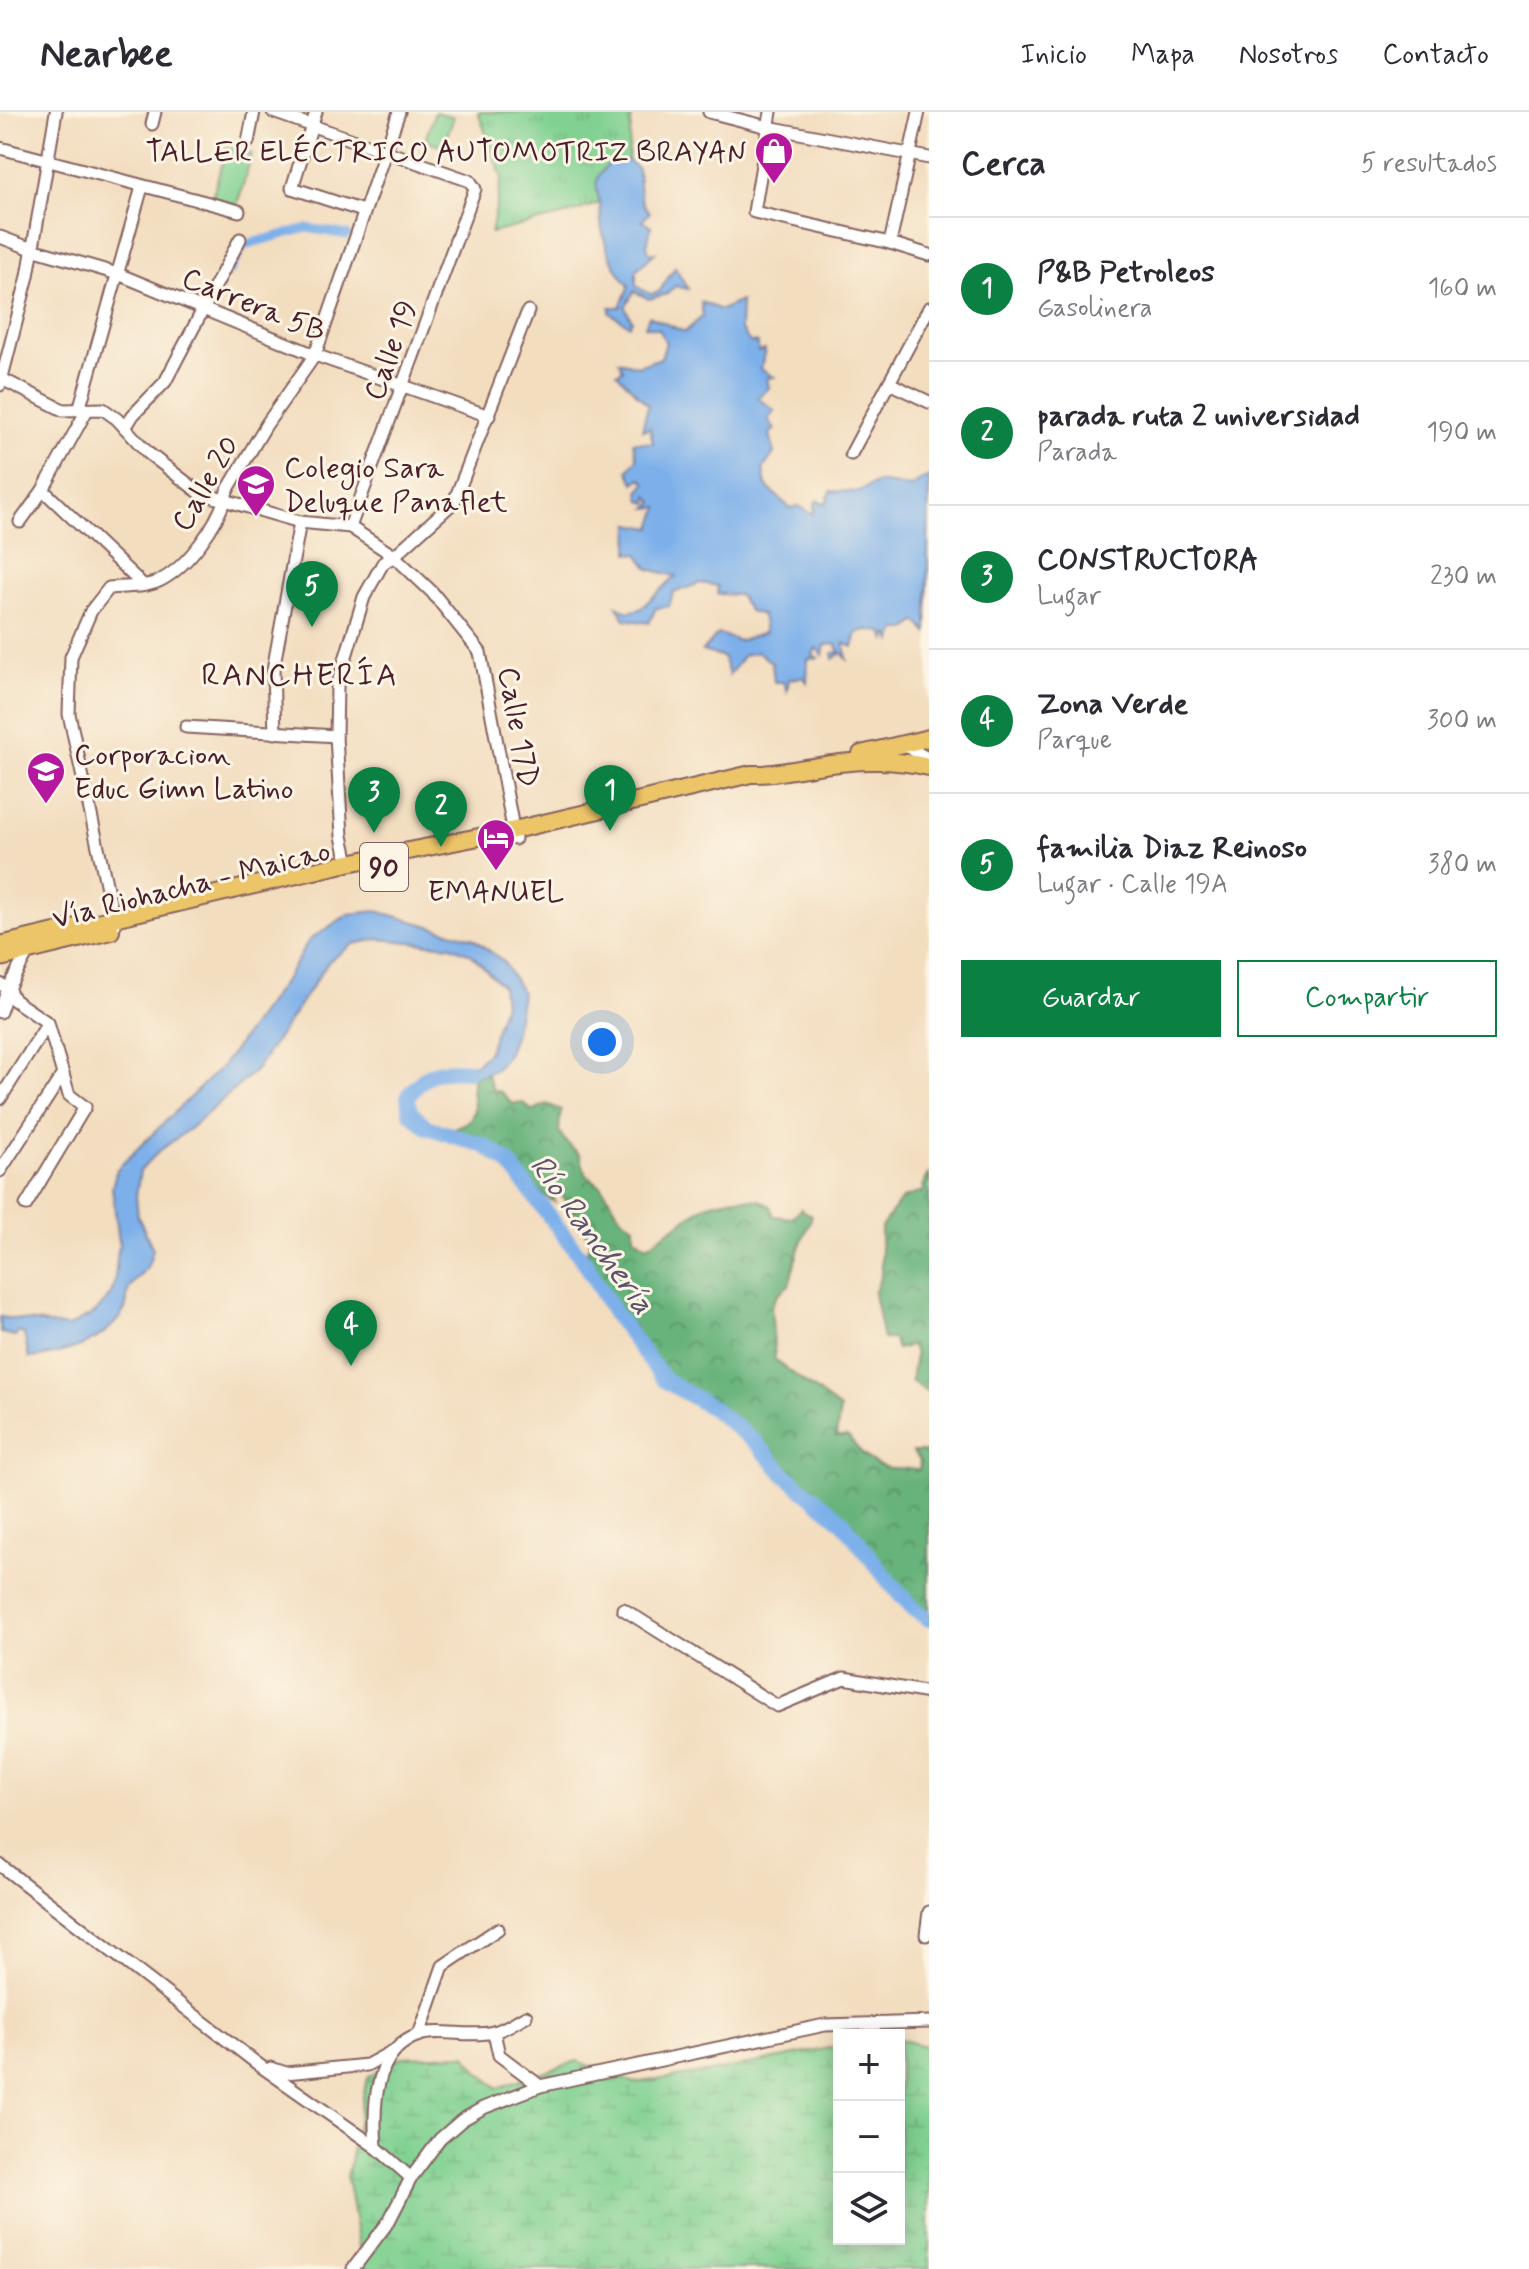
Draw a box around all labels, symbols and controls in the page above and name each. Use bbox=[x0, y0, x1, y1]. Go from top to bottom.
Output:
text: Nearbee bbox=[40, 31, 173, 80]
text: Inicio bbox=[1020, 37, 1087, 74]
text: Mapa bbox=[1131, 37, 1195, 74]
text: Nosotros bbox=[1239, 37, 1338, 74]
text: Contacto bbox=[1382, 37, 1489, 74]
shop icon: TALLER ELÉCTRICO AUTOMOTRIZ BRAYAN bbox=[753, 130, 795, 185]
place label: TALLER ELÉCTRICO AUTOMOTRIZ BRAYAN bbox=[145, 133, 746, 172]
text: Cerca bbox=[961, 142, 1046, 187]
text: 5 resultados bbox=[1361, 147, 1497, 181]
text: P&B Petroleos bbox=[1037, 253, 1215, 292]
street label: Carrera 5B bbox=[176, 259, 331, 352]
text: 1 bbox=[981, 272, 993, 306]
text: 160 m bbox=[1428, 272, 1497, 306]
text: Gasolinera bbox=[1037, 292, 1152, 326]
street label: Calle 19 bbox=[355, 295, 427, 406]
text: parada ruta 2 universidad bbox=[1037, 397, 1360, 436]
text: 2 bbox=[981, 416, 993, 450]
text: 190 m bbox=[1427, 416, 1497, 450]
street label: Calle 20 bbox=[163, 429, 249, 539]
text: Parada bbox=[1037, 436, 1117, 470]
place label: Colegio Sara Deluque Panaflet bbox=[284, 449, 508, 522]
school or university icon: Colegio Sara Deluque Panaflet bbox=[235, 463, 277, 518]
text: CONSTRUCTORA bbox=[1037, 541, 1258, 580]
text: 3 bbox=[981, 560, 993, 594]
text: 230 m bbox=[1430, 560, 1497, 594]
pin: 5 bbox=[286, 561, 338, 627]
text: Lugar bbox=[1037, 580, 1101, 614]
district label: RANCHERÍA bbox=[201, 655, 399, 697]
street label: Calle 17D bbox=[488, 664, 547, 791]
text: Zona Verde bbox=[1037, 685, 1188, 724]
text: 4 bbox=[979, 704, 995, 738]
text: 300 m bbox=[1427, 704, 1497, 738]
text: Parque bbox=[1037, 724, 1112, 758]
place label: Corporacion Educ Gimn Latino bbox=[74, 736, 293, 809]
school or university icon: Corporacion Educ Gimn Latino bbox=[25, 750, 67, 805]
pin: 1 bbox=[584, 765, 636, 831]
pin: 3 bbox=[348, 767, 400, 833]
pin: 2 bbox=[415, 781, 467, 847]
hotel icon: EMANUEL bbox=[475, 817, 517, 872]
text: familia Diaz Reinoso bbox=[1037, 829, 1307, 868]
street label: Vía Riohacha - Maicao bbox=[48, 832, 335, 939]
road number: 90 bbox=[360, 843, 408, 891]
text: 5 bbox=[979, 848, 995, 882]
text: 380 m bbox=[1428, 848, 1497, 882]
text: Lugar · Calle 19A bbox=[1037, 868, 1228, 902]
place label: EMANUEL bbox=[427, 873, 565, 912]
button: Guardar bbox=[961, 960, 1221, 1037]
button: Compartir bbox=[1237, 960, 1497, 1037]
your location bbox=[582, 1022, 622, 1062]
water label: Río Ranchería bbox=[519, 1147, 664, 1323]
pin: 4 bbox=[325, 1300, 377, 1366]
map controls bbox=[833, 2029, 905, 2245]
button: + bbox=[833, 2029, 905, 2101]
button: − bbox=[833, 2101, 905, 2173]
button: layers bbox=[833, 2173, 905, 2245]

